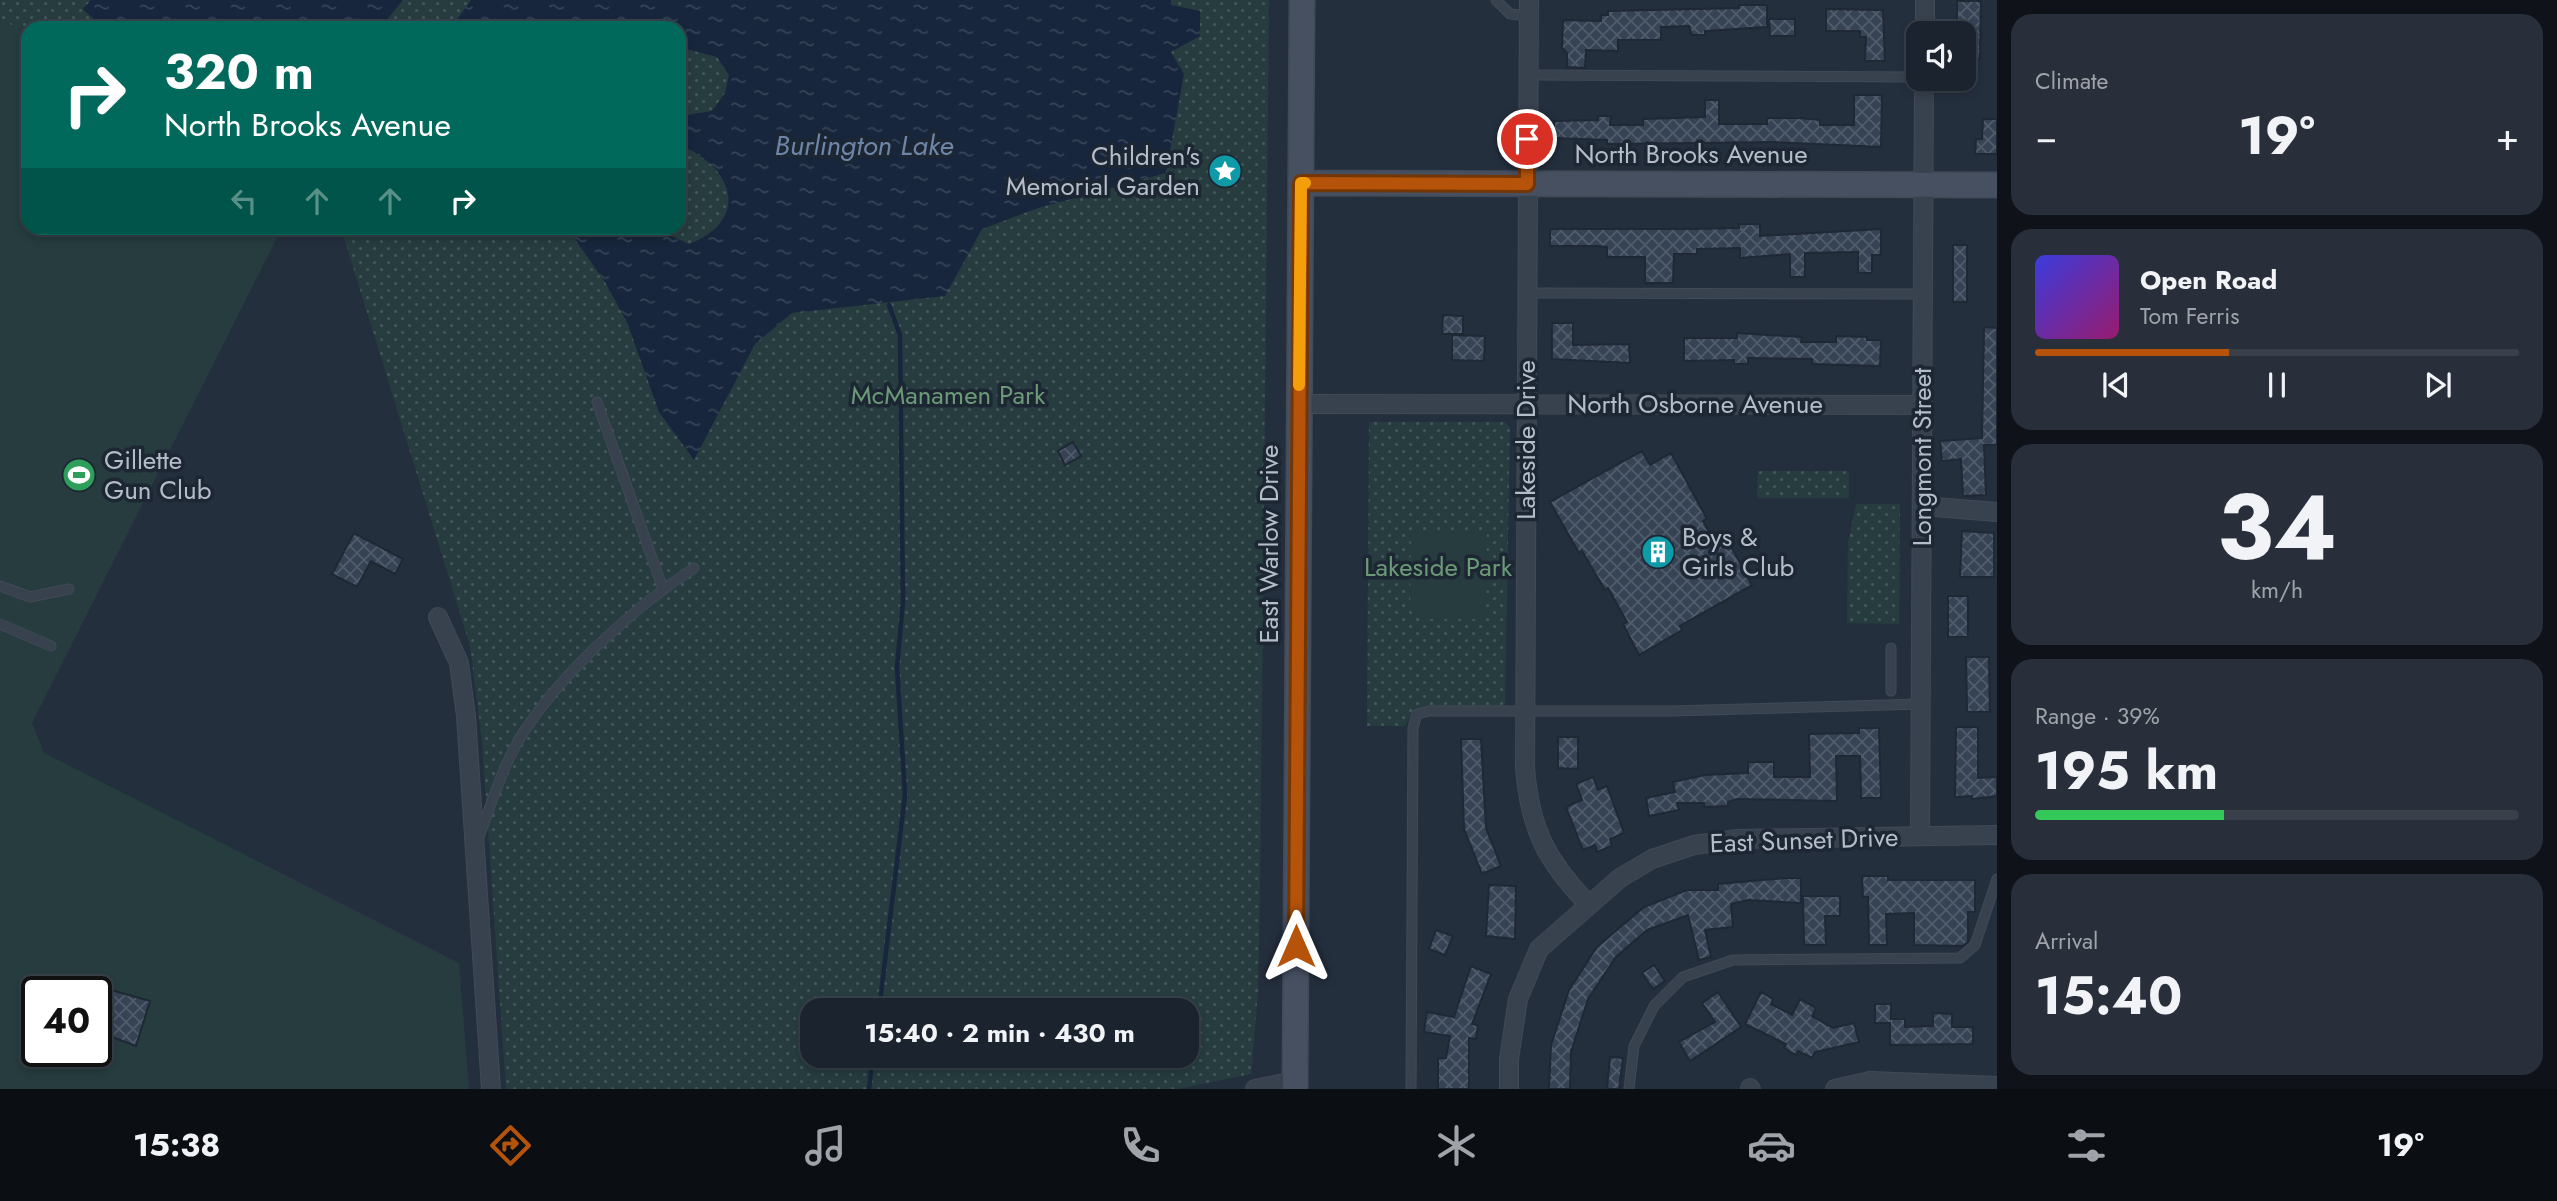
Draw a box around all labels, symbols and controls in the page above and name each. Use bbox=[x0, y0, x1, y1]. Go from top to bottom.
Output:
map controls bbox=[1906, 21, 1976, 91]
button: sound bbox=[1906, 21, 1976, 91]
text: 320 m bbox=[164, 37, 314, 107]
icon: right bbox=[49, 49, 140, 140]
text: Climate bbox=[2035, 64, 2108, 98]
text: 19° bbox=[2238, 98, 2315, 174]
text: North Brooks Avenue bbox=[164, 102, 451, 148]
pin bbox=[1497, 109, 1557, 169]
text: − bbox=[2035, 109, 2057, 164]
text: + bbox=[2496, 109, 2519, 164]
icon: arrive bbox=[1508, 120, 1546, 158]
water label: Burlington Lake bbox=[774, 125, 954, 166]
street label: North Brooks Avenue bbox=[1574, 135, 1808, 173]
place label: Children's Memorial Garden bbox=[1006, 137, 1200, 205]
place icon: Children's Memorial Garden bbox=[1206, 152, 1244, 190]
icon: left bbox=[225, 182, 263, 220]
icon: ahead bbox=[298, 182, 336, 220]
icon: ahead bbox=[371, 182, 409, 220]
icon: right bbox=[444, 182, 482, 220]
text: Open Road bbox=[2140, 261, 2277, 299]
text: Tom Ferris bbox=[2140, 299, 2239, 333]
street label: Lakeside Drive bbox=[1507, 360, 1545, 520]
icon: previous bbox=[2097, 366, 2135, 404]
icon: pause bbox=[2258, 366, 2296, 404]
icon: next bbox=[2419, 366, 2457, 404]
street label: Longmont Street bbox=[1903, 367, 1941, 546]
park label: McManamen Park bbox=[851, 376, 1046, 414]
street label: North Osborne Avenue bbox=[1567, 385, 1823, 423]
place label: Gillette Gun Club bbox=[104, 441, 212, 509]
street label: East Warlow Drive bbox=[1250, 445, 1288, 643]
sports icon: Gillette Gun Club bbox=[60, 456, 98, 494]
text: 34 bbox=[2217, 462, 2337, 593]
place label: Boys & Girls Club bbox=[1682, 518, 1794, 586]
building icon: Boys & Girls Club bbox=[1639, 533, 1677, 571]
park label: Lakeside Park bbox=[1364, 548, 1513, 586]
text: km/h bbox=[2251, 573, 2303, 607]
text: Range · 39% bbox=[2035, 699, 2160, 733]
text: 195 km bbox=[2035, 733, 2218, 809]
street label: East Sunset Drive bbox=[1709, 818, 1899, 862]
position arrow bbox=[1259, 909, 1333, 983]
text: Arrival bbox=[2035, 924, 2098, 958]
text: 15:40 bbox=[2035, 958, 2182, 1034]
speed limit sign: 40 bbox=[21, 976, 112, 1067]
text: 15:40 · 2 min · 430 m bbox=[864, 1014, 1135, 1052]
icon: directions bbox=[486, 1121, 535, 1170]
icon: music bbox=[801, 1121, 850, 1170]
icon: phone bbox=[1116, 1121, 1165, 1170]
icon: climate bbox=[1432, 1121, 1481, 1170]
icon: car bbox=[1747, 1121, 1796, 1170]
icon: filters bbox=[2062, 1121, 2111, 1170]
text: 15:38 bbox=[133, 1122, 220, 1168]
text: 19° bbox=[2377, 1122, 2424, 1168]

